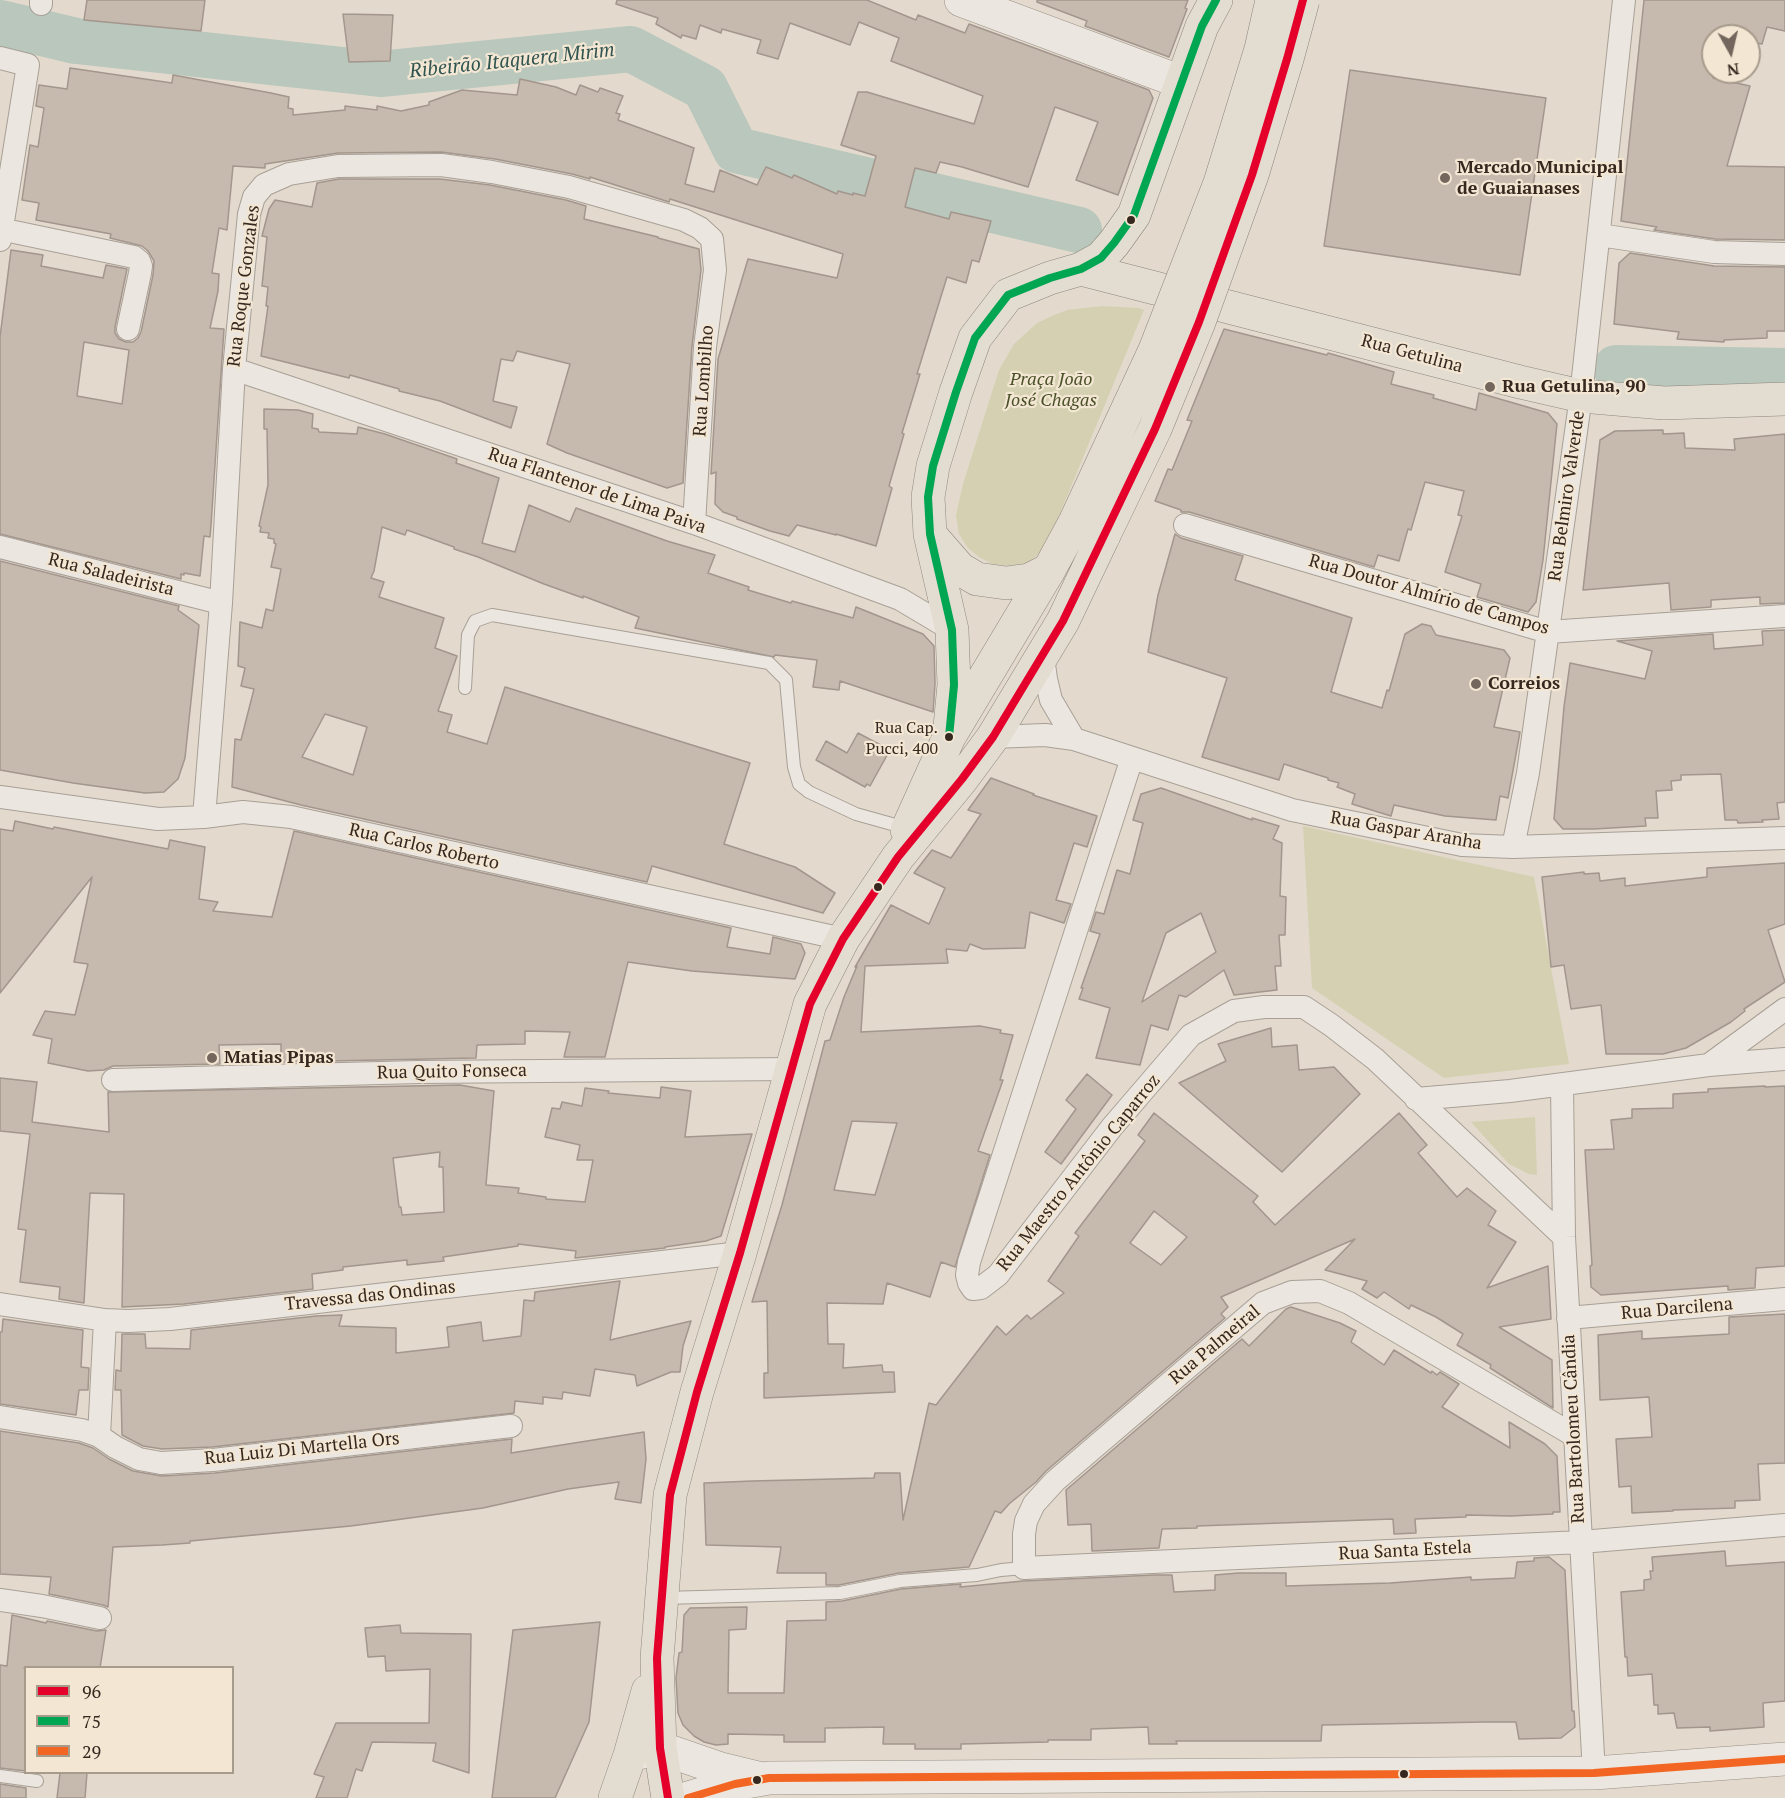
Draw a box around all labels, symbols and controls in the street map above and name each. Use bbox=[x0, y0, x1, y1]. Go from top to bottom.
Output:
north arrow bbox=[1701, 24, 1761, 84]
water label: Ribeirão Itaquera Mirim bbox=[408, 38, 616, 84]
text: N bbox=[1726, 58, 1741, 82]
place label: Mercado Municipal de Guaianases bbox=[1457, 157, 1623, 200]
marker: Mercado Municipal de Guaianases bbox=[1438, 171, 1452, 185]
street label: Rua Roque Gonzales bbox=[223, 204, 265, 368]
unlabelled marker bbox=[1125, 214, 1137, 226]
street label: Rua Lombilho bbox=[689, 324, 719, 438]
street label: Rua Getulina bbox=[1359, 330, 1465, 378]
park label: Praça João José Chagas bbox=[1005, 369, 1097, 412]
place label: Rua Getulina, 90 bbox=[1502, 376, 1646, 398]
marker: Rua Getulina, 90 bbox=[1483, 380, 1497, 394]
street label: Rua Belmiro Valverde bbox=[1544, 409, 1590, 583]
street label: Rua Flantenor de Lima Paiva bbox=[485, 443, 709, 539]
street label: Rua Saladeirista bbox=[46, 549, 176, 601]
street label: Rua Doutor Almírio de Campos bbox=[1306, 550, 1552, 640]
place label: Correios bbox=[1488, 673, 1560, 695]
marker: Correios bbox=[1469, 677, 1483, 691]
place label: Rua Cap. Pucci, 400 bbox=[866, 718, 938, 756]
marker: Rua Cap. Pucci, 400 bbox=[943, 731, 955, 743]
street label: Rua Gaspar Aranha bbox=[1328, 807, 1484, 855]
street label: Rua Carlos Roberto bbox=[347, 819, 501, 875]
unlabelled marker bbox=[872, 881, 884, 893]
place label: Matias Pipas bbox=[224, 1047, 334, 1069]
marker: Matias Pipas bbox=[205, 1051, 219, 1065]
street label: Rua Quito Fonseca bbox=[377, 1060, 527, 1084]
street label: Rua Maestro Antônio Caparroz bbox=[993, 1070, 1165, 1276]
street label: Travessa das Ondinas bbox=[283, 1276, 457, 1316]
street label: Rua Darcilena bbox=[1620, 1293, 1734, 1325]
street label: Rua Palmeiral bbox=[1165, 1301, 1265, 1389]
street label: Rua Bartolomeu Cândia bbox=[1558, 1334, 1590, 1524]
street label: Rua Luiz Di Martella Ors bbox=[203, 1428, 401, 1470]
street label: Rua Santa Estela bbox=[1338, 1537, 1472, 1565]
legend bbox=[24, 1666, 234, 1774]
text: 96 bbox=[82, 1679, 101, 1703]
text: 75 bbox=[82, 1709, 101, 1733]
text: 29 bbox=[82, 1739, 101, 1763]
unlabelled marker bbox=[1398, 1768, 1410, 1780]
unlabelled marker bbox=[751, 1774, 763, 1786]

